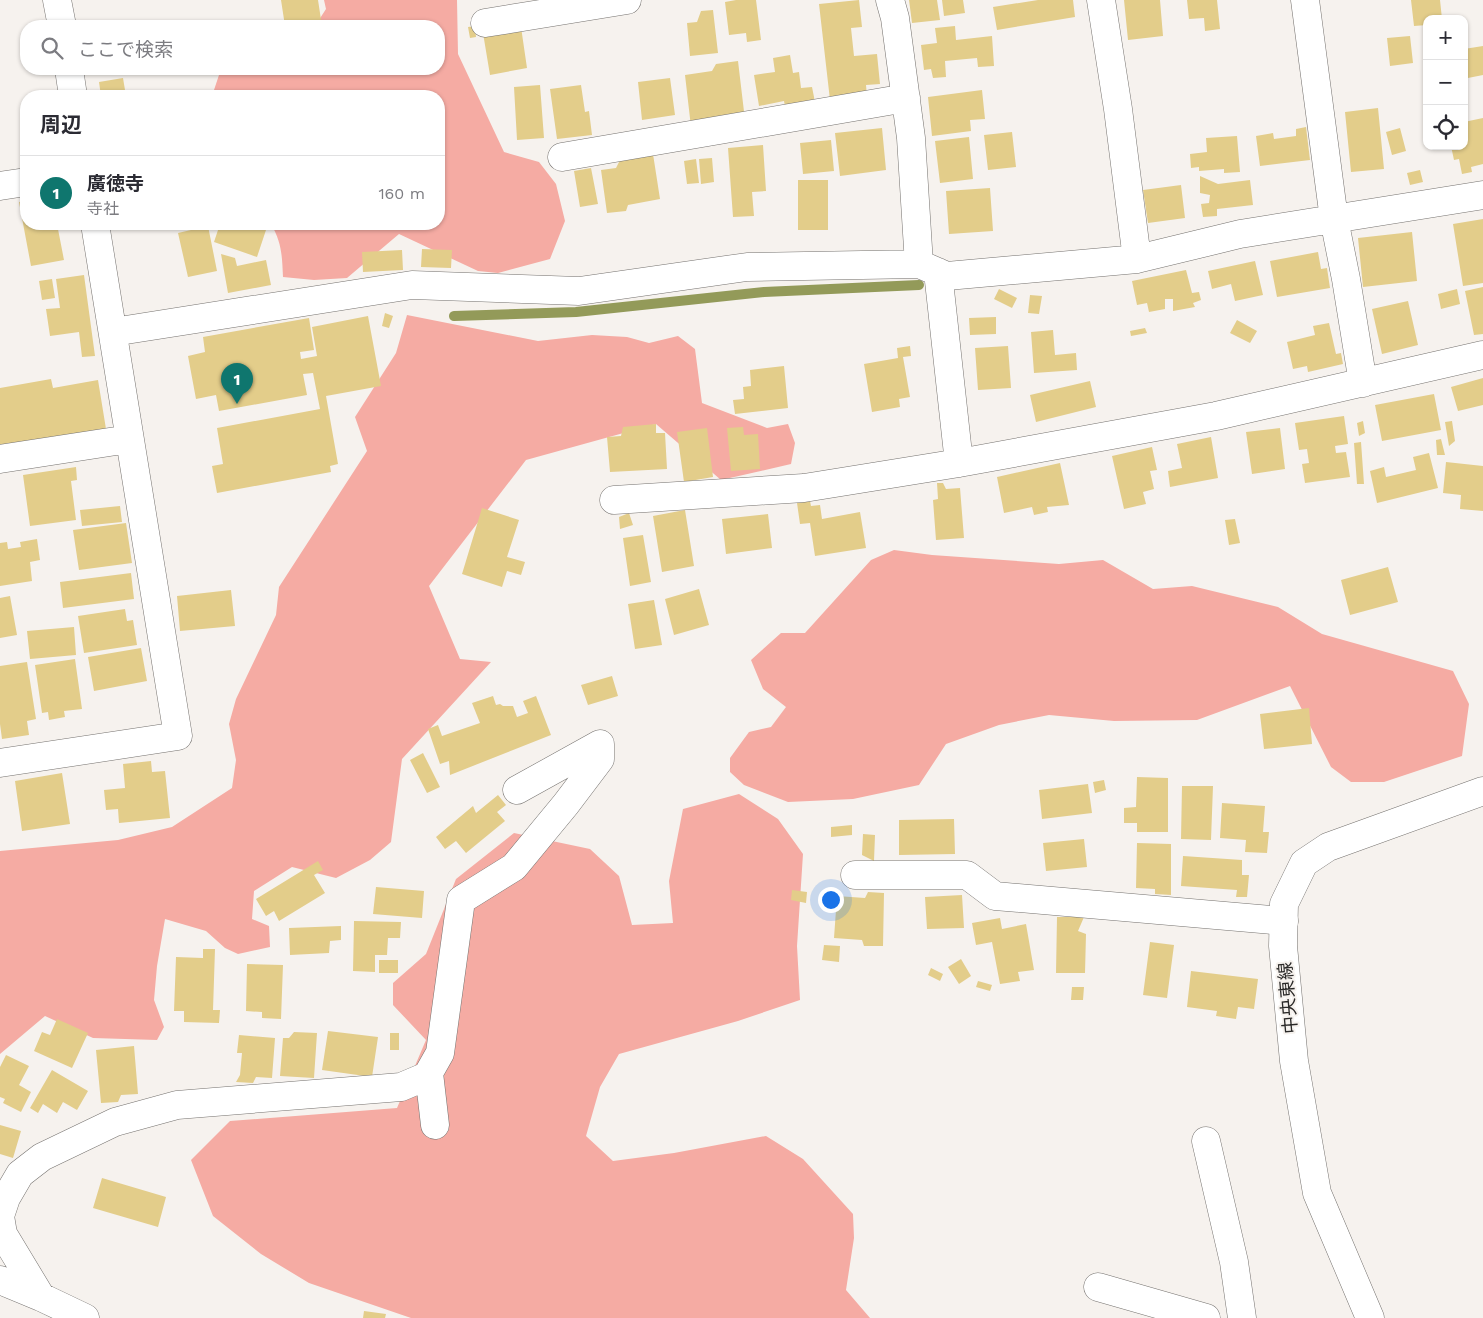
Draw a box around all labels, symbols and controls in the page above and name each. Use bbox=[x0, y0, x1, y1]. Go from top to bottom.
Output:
map controls bbox=[1423, 15, 1468, 150]
button: + bbox=[1423, 15, 1468, 60]
search box bbox=[20, 20, 445, 75]
icon: search bbox=[38, 34, 66, 62]
text: ここで検索 bbox=[78, 38, 173, 61]
button: − bbox=[1423, 60, 1468, 105]
button: locate bbox=[1423, 105, 1468, 150]
text: 周辺 bbox=[40, 112, 82, 137]
text: 廣徳寺 bbox=[87, 172, 144, 195]
text: 1 bbox=[53, 184, 59, 203]
text: 160 m bbox=[378, 184, 425, 203]
text: 寺社 bbox=[87, 199, 119, 218]
pin: 1 bbox=[221, 363, 253, 404]
your location bbox=[818, 887, 844, 913]
street label: 中央東線 bbox=[1274, 961, 1301, 1035]

